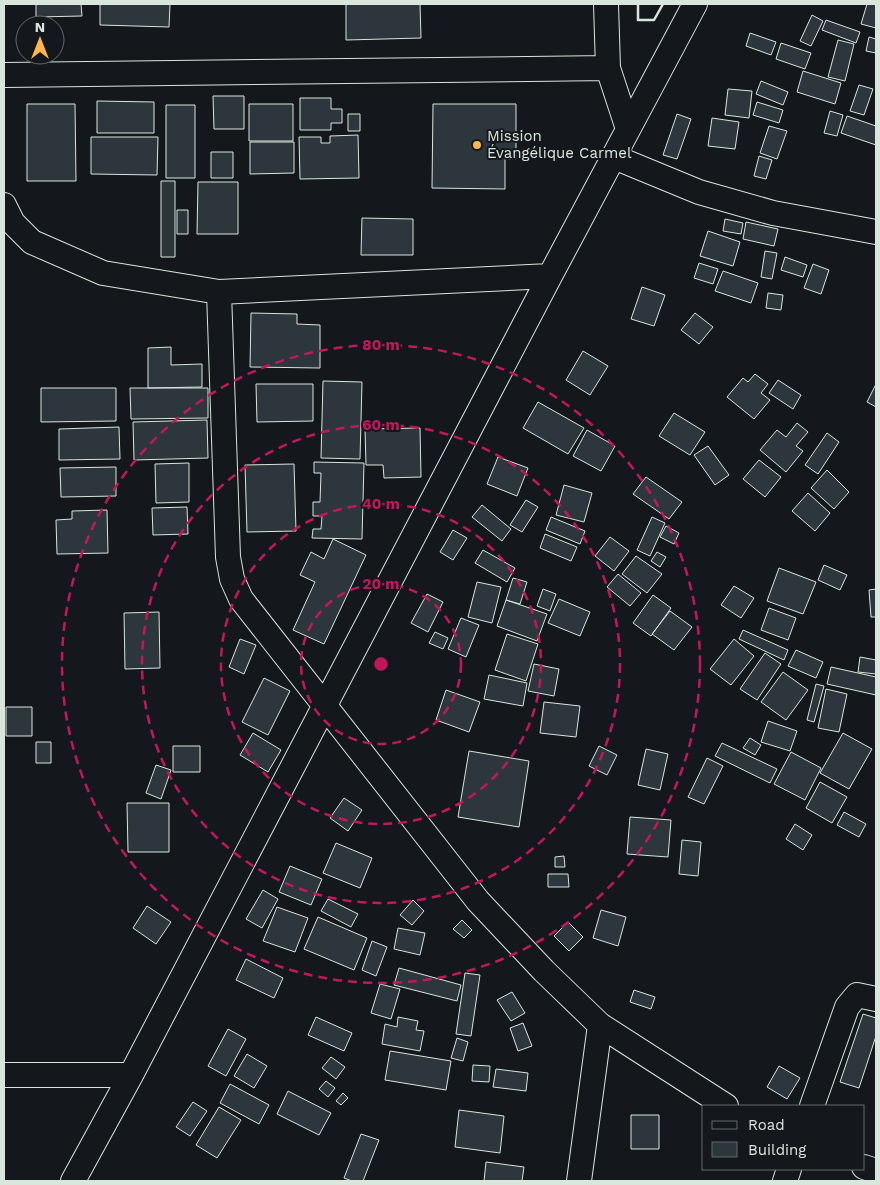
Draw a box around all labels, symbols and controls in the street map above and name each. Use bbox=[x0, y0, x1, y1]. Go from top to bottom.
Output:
north arrow bbox=[15, 15, 65, 65]
text: N bbox=[35, 19, 45, 35]
place label: Mission Évangélique Carmel bbox=[487, 127, 632, 162]
marker: Mission Évangélique Carmel bbox=[471, 139, 483, 151]
text: 80 m bbox=[362, 336, 400, 354]
text: 60 m bbox=[362, 416, 400, 434]
text: 40 m bbox=[362, 495, 400, 513]
text: 20 m bbox=[362, 575, 400, 593]
centre of rings bbox=[372, 655, 390, 673]
legend bbox=[702, 1105, 865, 1170]
text: Road bbox=[748, 1116, 785, 1134]
text: Building bbox=[748, 1141, 806, 1159]

